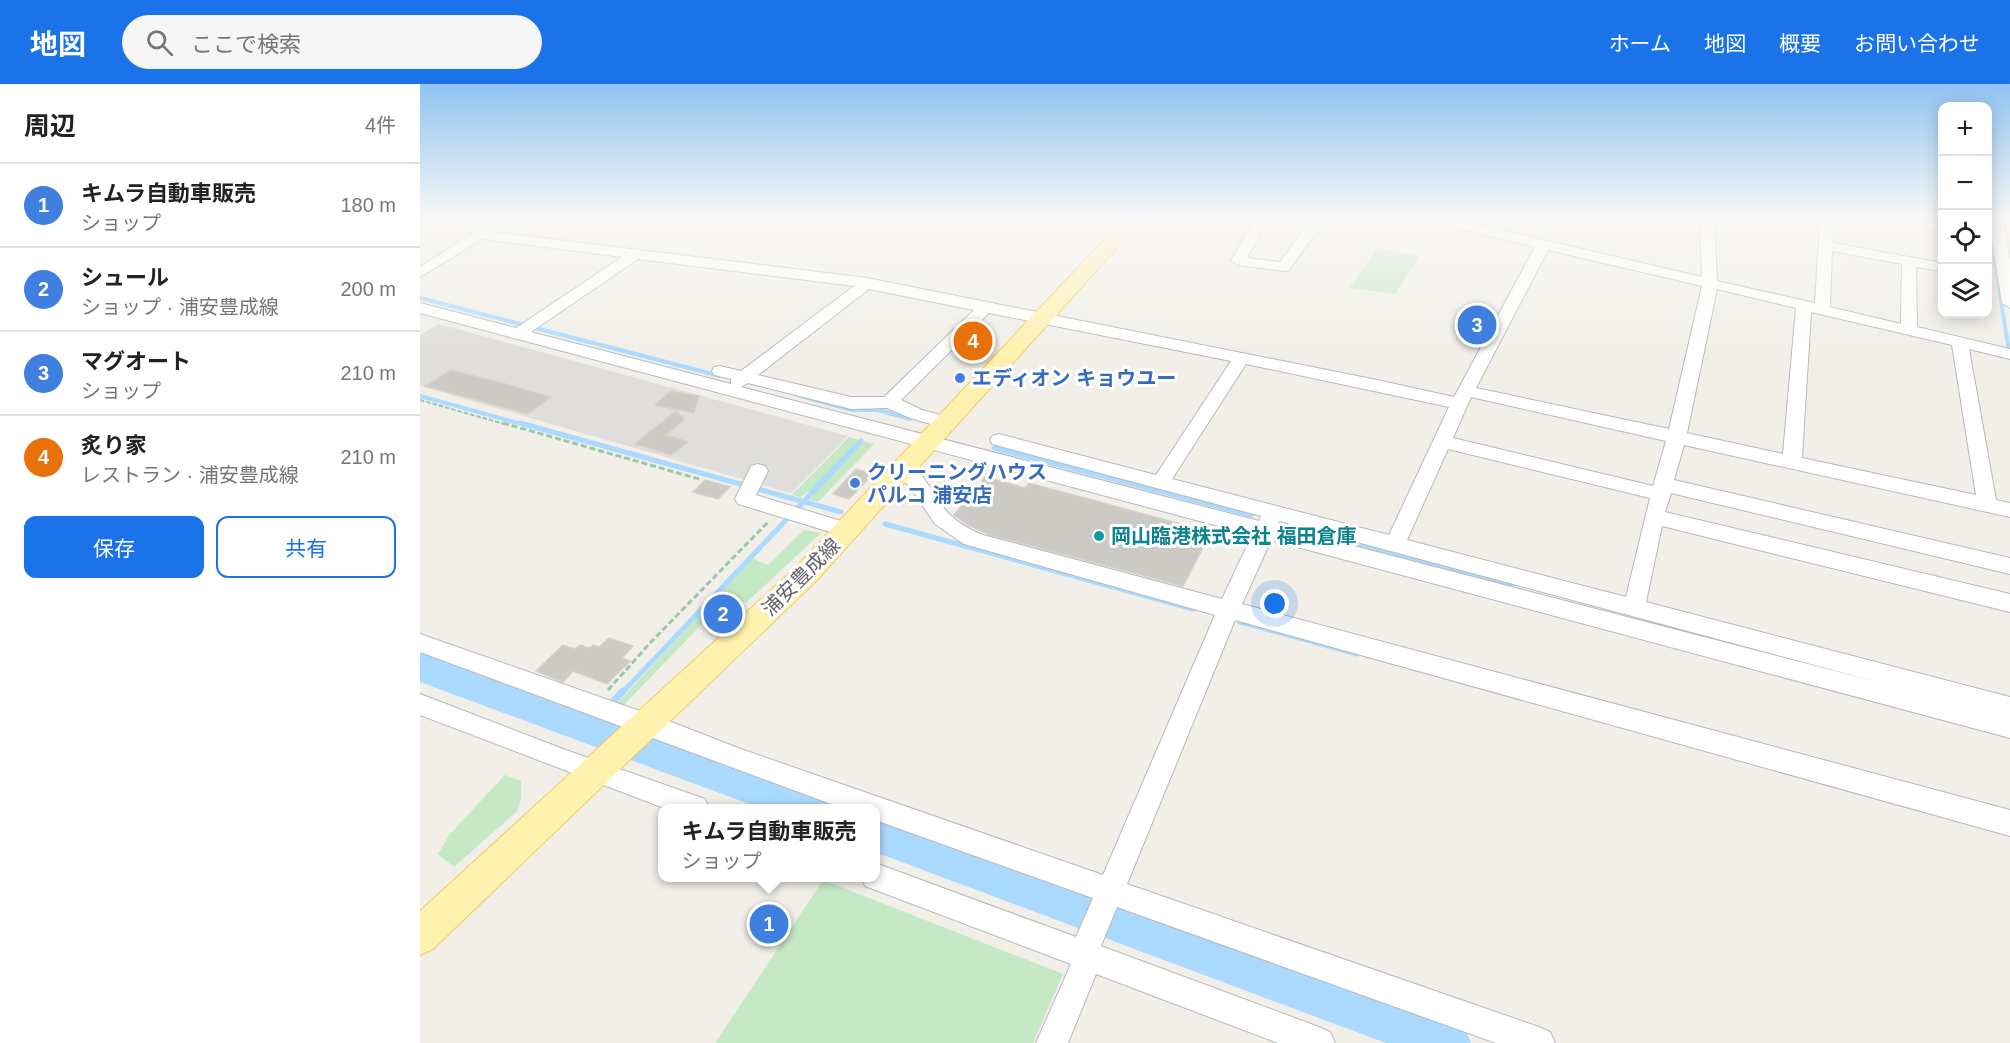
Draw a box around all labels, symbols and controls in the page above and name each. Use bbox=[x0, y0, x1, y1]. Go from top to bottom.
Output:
search box bbox=[122, 15, 542, 69]
icon: search bbox=[143, 26, 176, 59]
text: 地図 bbox=[30, 29, 86, 60]
text: ここで検索 bbox=[191, 32, 301, 57]
text: ホーム bbox=[1609, 32, 1671, 55]
text: 地図 bbox=[1704, 32, 1746, 55]
text: 概要 bbox=[1779, 32, 1821, 55]
text: お問い合わせ bbox=[1854, 32, 1980, 55]
map controls bbox=[1938, 102, 1992, 318]
button: + bbox=[1938, 102, 1992, 156]
text: 周辺 bbox=[24, 111, 76, 141]
text: 4件 bbox=[365, 114, 396, 136]
button: − bbox=[1938, 156, 1992, 210]
text: キムラ自動車販売 bbox=[81, 181, 256, 206]
text: 1 bbox=[38, 194, 49, 216]
text: 180 m bbox=[340, 194, 396, 216]
button: locate bbox=[1938, 210, 1992, 264]
text: ショップ bbox=[81, 212, 161, 234]
button: layers bbox=[1938, 264, 1992, 318]
text: シュール bbox=[81, 265, 169, 290]
text: 2 bbox=[38, 278, 49, 300]
text: 200 m bbox=[340, 278, 396, 300]
text: ショップ · 浦安豊成線 bbox=[81, 296, 279, 318]
pin: 3 bbox=[1458, 302, 1496, 348]
pin: 4 bbox=[954, 318, 992, 364]
text: マグオート bbox=[81, 349, 191, 374]
text: 3 bbox=[38, 362, 49, 384]
text: 210 m bbox=[340, 362, 396, 384]
place label: エディオン キョウユー bbox=[972, 367, 1176, 389]
marker: エディオン キョウユー bbox=[953, 371, 967, 385]
text: ショップ bbox=[81, 380, 161, 402]
text: 炙り家 bbox=[81, 433, 147, 458]
text: 4 bbox=[38, 446, 49, 468]
text: 210 m bbox=[340, 446, 396, 468]
place label: クリーニングハウス パルコ 浦安店 bbox=[867, 461, 1047, 506]
text: レストラン · 浦安豊成線 bbox=[81, 464, 299, 486]
marker: クリーニングハウス パルコ 浦安店 bbox=[848, 476, 862, 490]
button: 保存 bbox=[24, 516, 204, 578]
button: 共有 bbox=[216, 516, 396, 578]
place label: 岡山臨港株式会社 福田倉庫 bbox=[1111, 525, 1357, 547]
marker: 岡山臨港株式会社 福田倉庫 bbox=[1092, 529, 1106, 543]
street label: 浦安豊成線 bbox=[758, 534, 844, 620]
your location bbox=[1260, 589, 1289, 618]
pin: 2 bbox=[704, 592, 742, 636]
popup bbox=[658, 804, 880, 882]
text: キムラ自動車販売 bbox=[682, 819, 856, 844]
text: ショップ bbox=[682, 850, 762, 872]
pin: 1 bbox=[750, 902, 788, 946]

